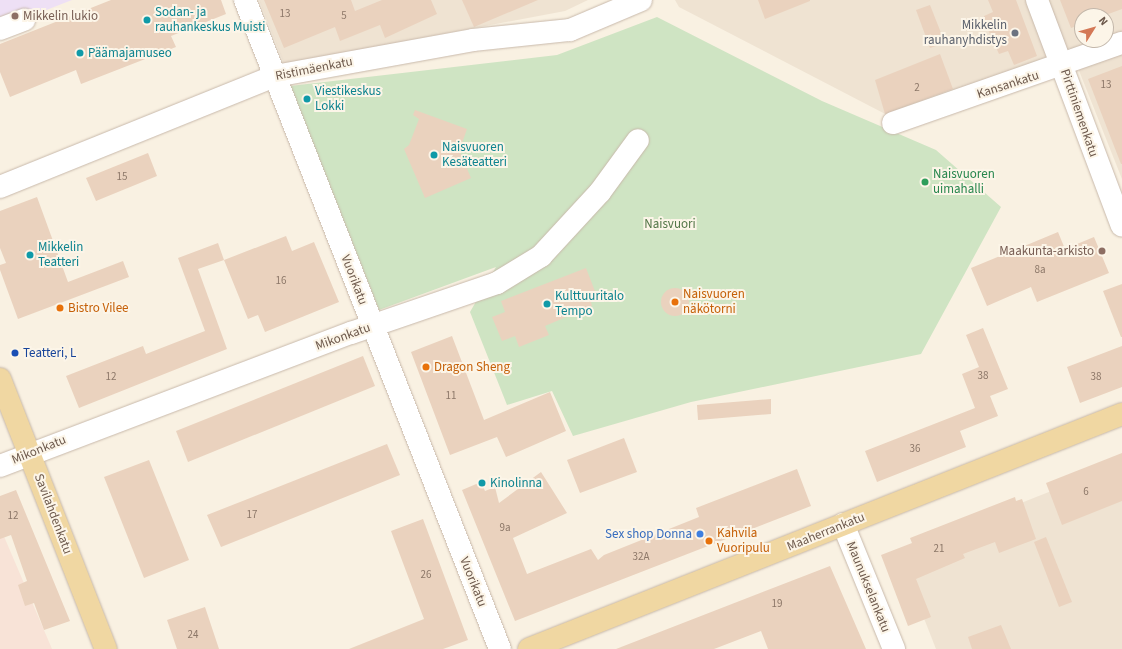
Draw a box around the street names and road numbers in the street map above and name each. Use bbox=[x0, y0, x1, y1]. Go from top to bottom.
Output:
street label: Ristimäenkatu bbox=[274, 54, 354, 84]
street label: Pirttiniemenkatu bbox=[1057, 67, 1101, 159]
street label: Kansankatu bbox=[975, 68, 1041, 102]
street label: Vuorikatu bbox=[337, 253, 371, 307]
street label: Mikonkatu bbox=[313, 320, 373, 354]
street label: Mikonkatu bbox=[10, 432, 68, 468]
street label: Savilahdenkatu bbox=[31, 472, 75, 556]
street label: Maaherrankatu bbox=[785, 509, 867, 555]
street label: Maunukselankatu bbox=[843, 539, 893, 635]
street label: Vuorikatu bbox=[456, 555, 490, 609]

